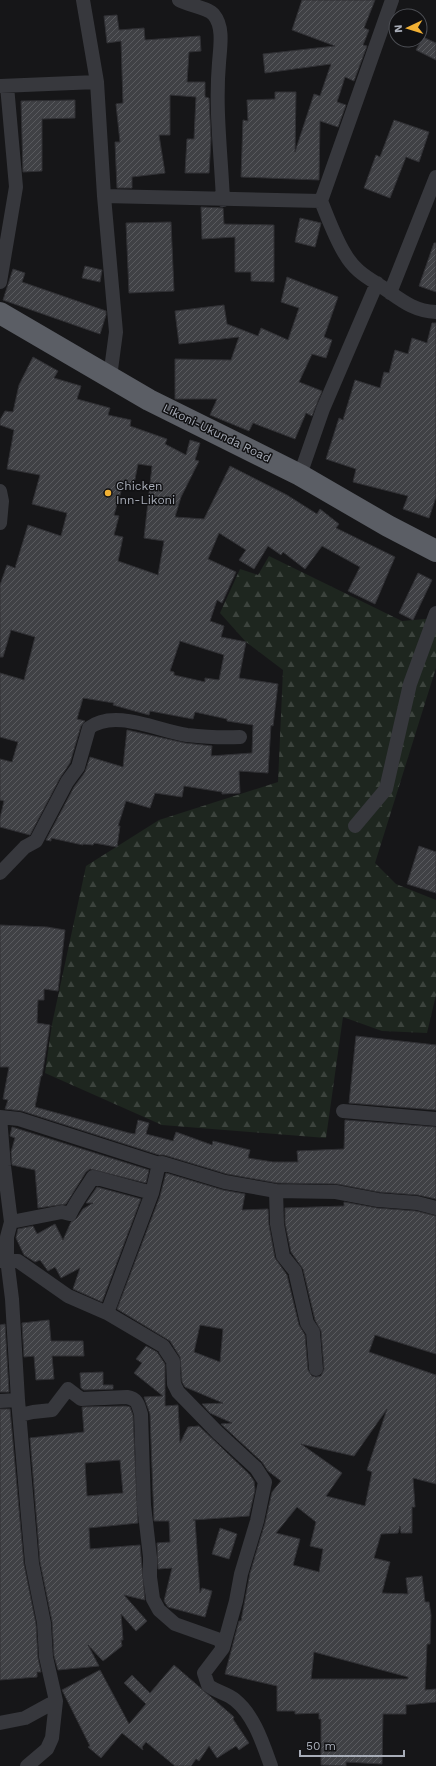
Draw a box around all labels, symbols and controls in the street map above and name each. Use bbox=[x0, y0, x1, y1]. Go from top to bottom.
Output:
north arrow bbox=[388, 8, 428, 48]
text: N bbox=[392, 24, 405, 33]
street label: Likoni-Ukunda Road bbox=[161, 401, 273, 465]
place label: Chicken Inn-Likoni bbox=[116, 479, 175, 507]
marker: Chicken Inn-Likoni bbox=[103, 488, 113, 498]
scale bar bbox=[300, 1732, 404, 1758]
text: 50 m bbox=[306, 1739, 336, 1753]

